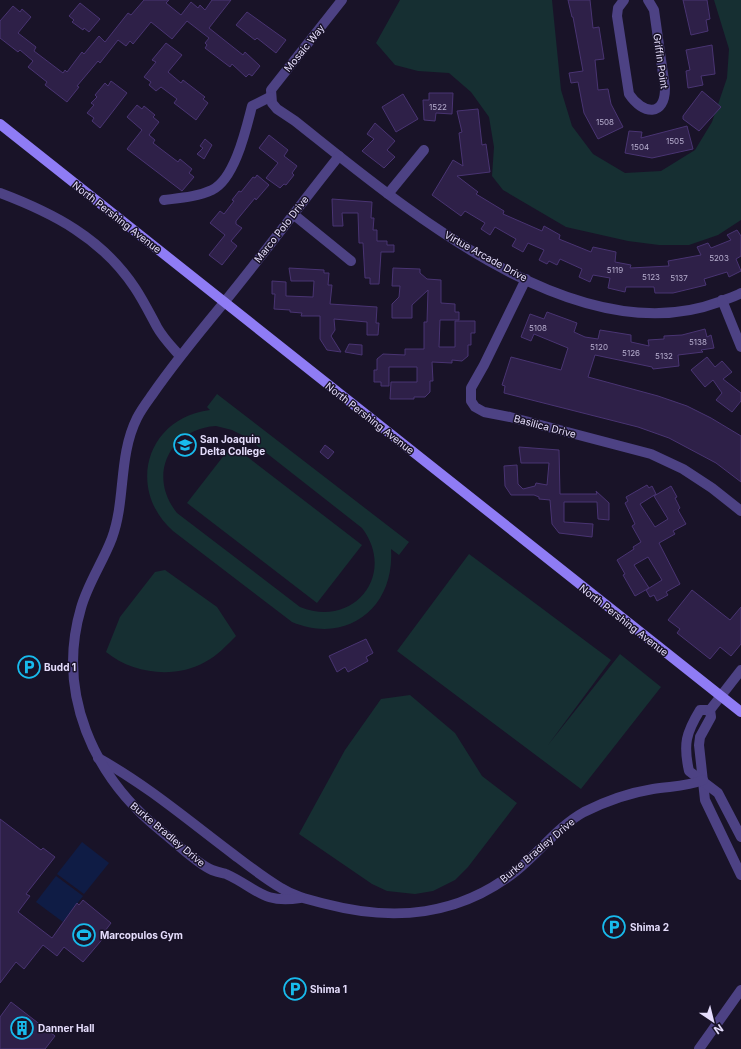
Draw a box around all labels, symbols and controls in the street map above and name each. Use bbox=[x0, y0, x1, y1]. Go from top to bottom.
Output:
street label: Mosaic Way bbox=[281, 22, 327, 74]
street label: Griffin Point bbox=[651, 32, 671, 90]
house number: 1522 bbox=[429, 102, 447, 112]
house number: 1508 bbox=[596, 117, 614, 127]
house number: 1505 bbox=[666, 136, 684, 146]
house number: 1504 bbox=[631, 142, 649, 152]
street label: North Pershing Avenue bbox=[70, 179, 164, 255]
street label: Marco Polo Drive bbox=[251, 193, 311, 265]
street label: Virtue Arcade Drive bbox=[443, 228, 530, 284]
house number: 5203 bbox=[709, 253, 729, 263]
house number: 5119 bbox=[607, 265, 623, 275]
house number: 5123 bbox=[642, 272, 660, 282]
house number: 5137 bbox=[670, 273, 688, 283]
house number: 5108 bbox=[529, 323, 547, 333]
house number: 5138 bbox=[689, 337, 707, 347]
house number: 5120 bbox=[590, 342, 608, 352]
house number: 5126 bbox=[622, 348, 640, 358]
house number: 5132 bbox=[655, 351, 673, 361]
street label: North Pershing Avenue bbox=[323, 380, 417, 456]
street label: Basilica Drive bbox=[513, 412, 578, 440]
school or university icon: San Joaquin Delta College bbox=[172, 432, 198, 458]
place label: San Joaquin Delta College bbox=[200, 433, 265, 458]
street label: North Pershing Avenue bbox=[577, 582, 671, 658]
parking icon: Budd 1 bbox=[16, 654, 42, 680]
place label: Budd 1 bbox=[44, 661, 76, 673]
street label: Burke Bradley Drive bbox=[128, 799, 208, 869]
street label: Burke Bradley Drive bbox=[497, 815, 577, 885]
parking icon: Shima 2 bbox=[601, 914, 627, 940]
place label: Shima 2 bbox=[630, 921, 669, 933]
sports icon: Marcopulos Gym bbox=[71, 922, 97, 948]
place label: Marcopulos Gym bbox=[100, 929, 183, 942]
parking icon: Shima 1 bbox=[282, 976, 308, 1002]
place label: Shima 1 bbox=[310, 983, 347, 995]
north arrow bbox=[693, 1001, 733, 1041]
building icon: Danner Hall bbox=[9, 1015, 35, 1041]
text: N bbox=[711, 1021, 726, 1037]
place label: Danner Hall bbox=[38, 1022, 95, 1034]

